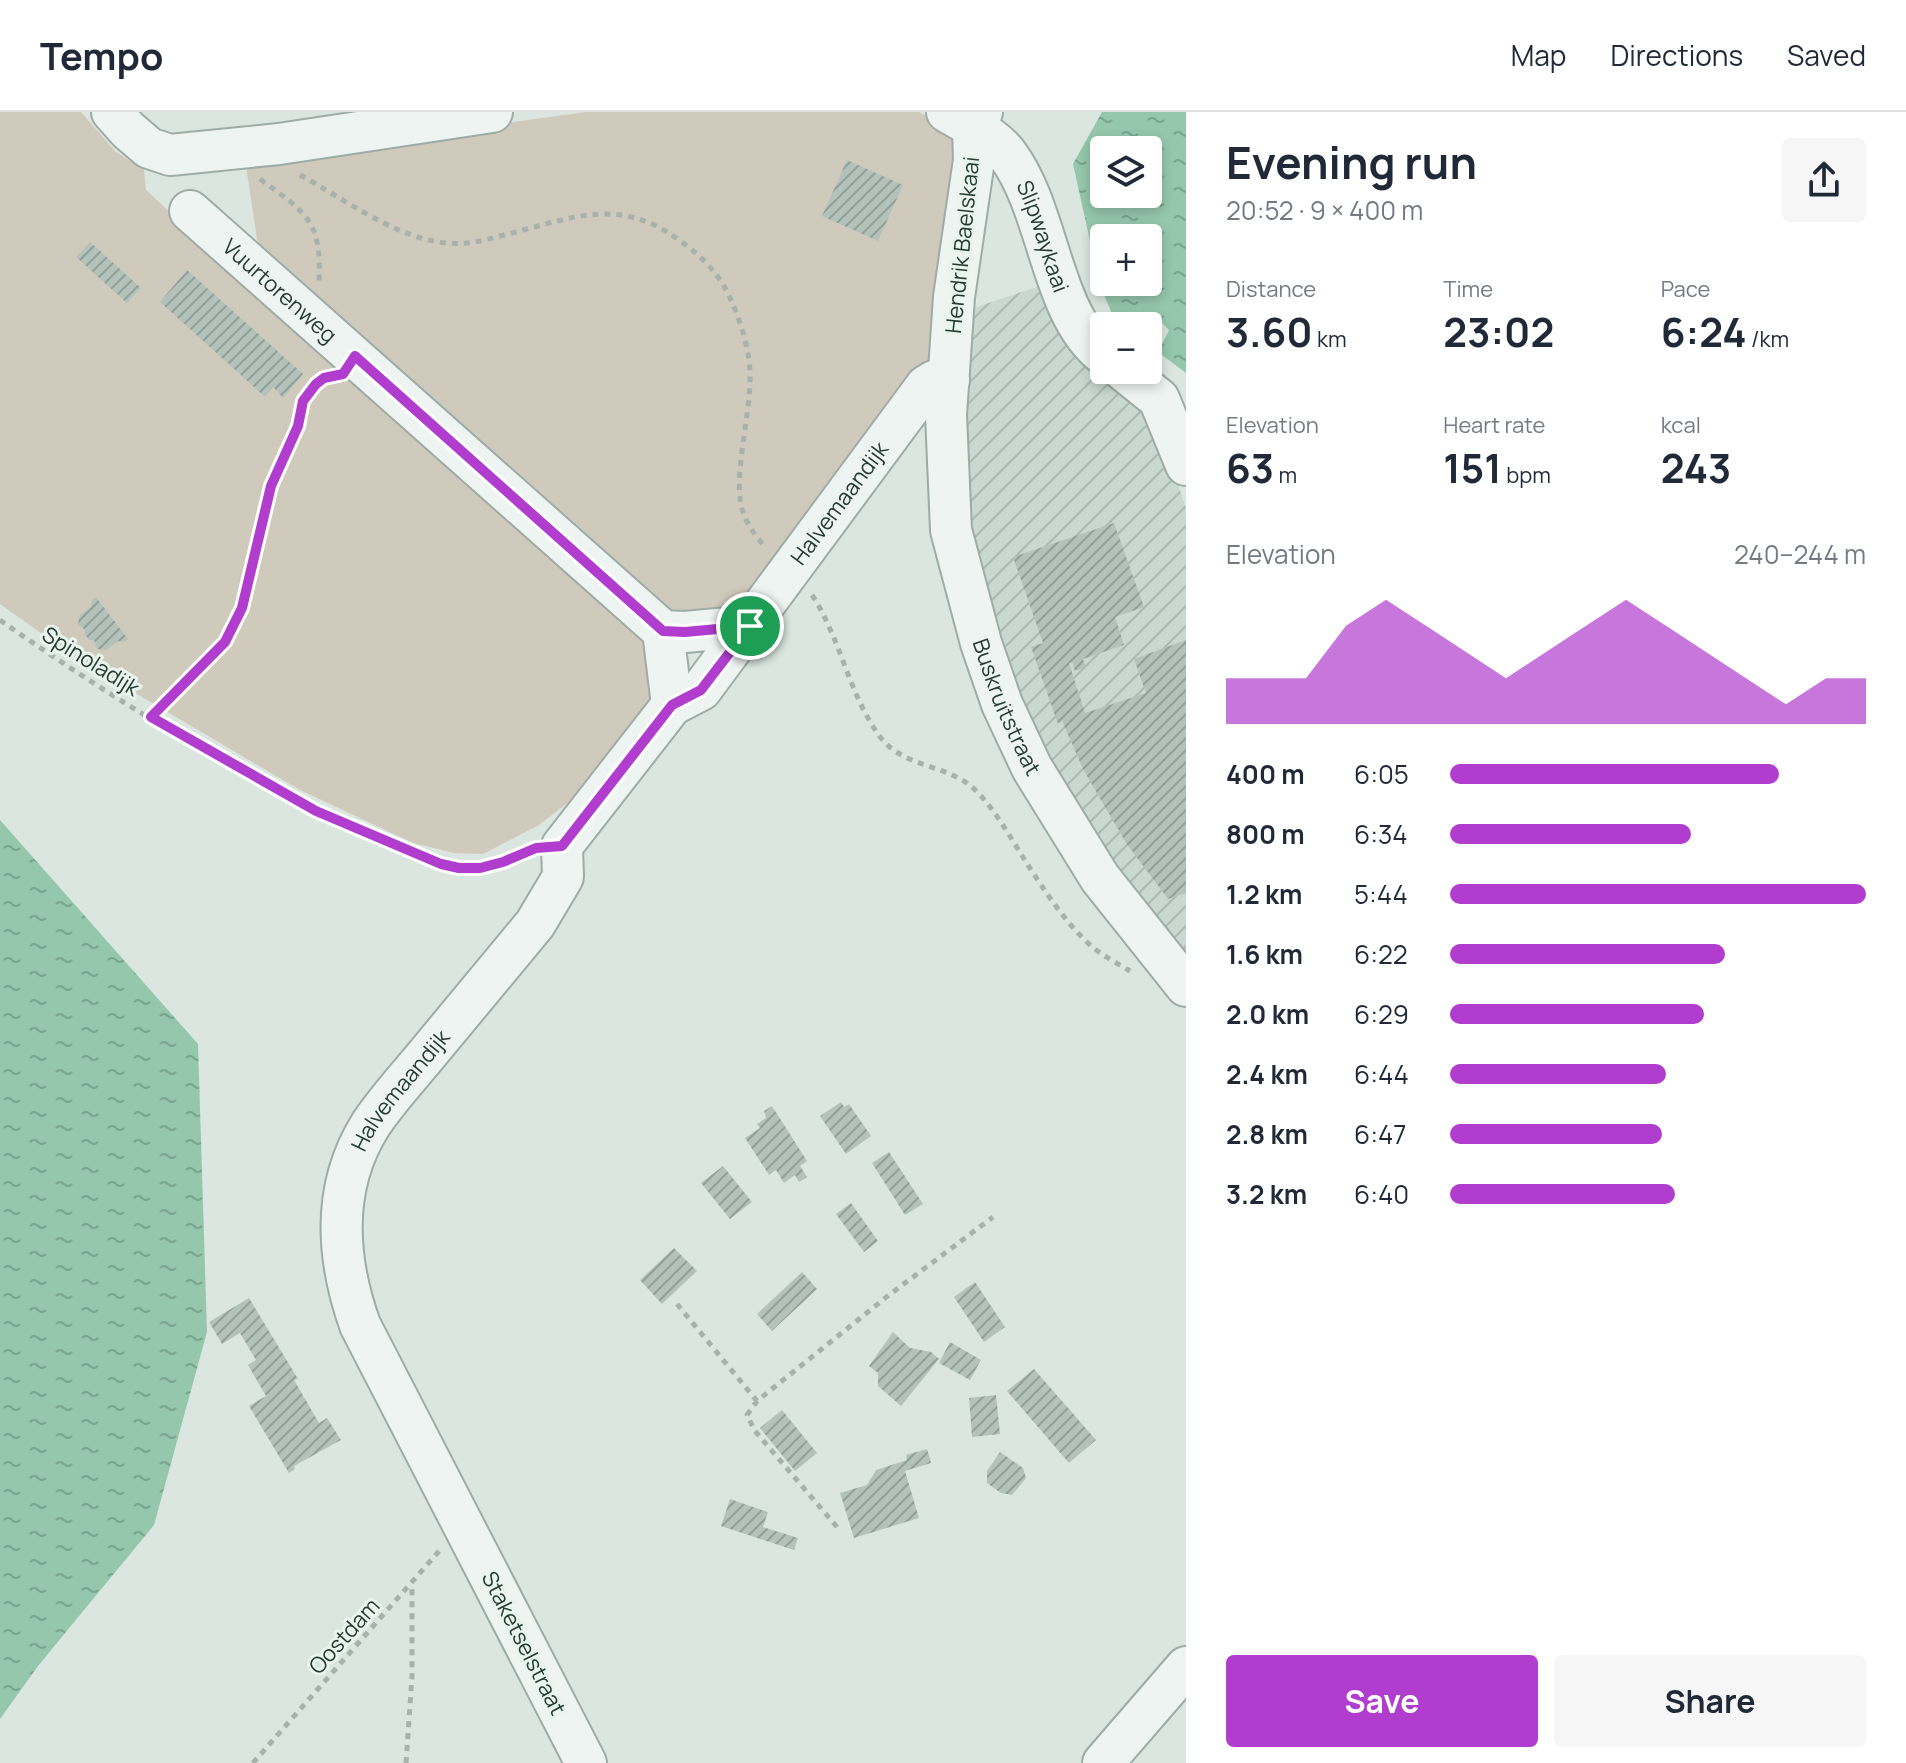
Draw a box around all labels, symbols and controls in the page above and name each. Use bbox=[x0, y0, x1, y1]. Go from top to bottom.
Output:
text: Tempo bbox=[40, 29, 163, 81]
text: Map bbox=[1511, 36, 1566, 74]
text: Directions bbox=[1610, 36, 1743, 74]
text: Saved bbox=[1787, 36, 1866, 74]
text: Evening run bbox=[1226, 132, 1477, 192]
map controls bbox=[1090, 136, 1162, 384]
button: layers bbox=[1090, 136, 1162, 208]
button: share bbox=[1782, 138, 1866, 222]
street label: Hendrik Baelskaai bbox=[938, 155, 986, 335]
street label: Slipwaykaai bbox=[1010, 175, 1076, 297]
text: 20:52 · 9 × 400 m bbox=[1226, 192, 1423, 228]
button: + bbox=[1090, 224, 1162, 296]
street label: Vuurtorenweg bbox=[216, 232, 343, 350]
text: Distance bbox=[1226, 274, 1316, 304]
text: Time bbox=[1443, 274, 1493, 304]
text: Pace bbox=[1661, 274, 1710, 304]
text: 3.60 bbox=[1226, 304, 1313, 359]
text: 23:02 bbox=[1443, 304, 1554, 359]
text: 6:24 bbox=[1661, 304, 1747, 359]
button: − bbox=[1090, 312, 1162, 384]
text: km bbox=[1313, 324, 1347, 354]
text: /km bbox=[1747, 324, 1789, 354]
text: Elevation bbox=[1226, 410, 1319, 440]
text: Heart rate bbox=[1443, 410, 1545, 440]
text: kcal bbox=[1661, 410, 1701, 440]
street label: Halvemaandijk bbox=[784, 435, 896, 571]
text: 63 bbox=[1226, 440, 1274, 495]
text: 151 bbox=[1443, 440, 1502, 495]
text: 243 bbox=[1661, 440, 1731, 495]
text: m bbox=[1274, 460, 1297, 490]
text: bpm bbox=[1502, 460, 1551, 490]
text: Elevation bbox=[1226, 536, 1336, 572]
text: 240–244 m bbox=[1734, 536, 1866, 572]
pin bbox=[716, 592, 784, 660]
icon: arrive bbox=[728, 604, 772, 648]
street label: Spinoladijk bbox=[37, 619, 146, 703]
street label: Buskruitstraat bbox=[966, 634, 1048, 781]
text: 400 m bbox=[1226, 756, 1305, 792]
text: 6:05 bbox=[1354, 756, 1409, 792]
text: 800 m bbox=[1226, 816, 1305, 852]
text: 6:34 bbox=[1354, 816, 1408, 852]
text: 1.2 km bbox=[1226, 876, 1302, 912]
text: 5:44 bbox=[1354, 876, 1408, 912]
text: 1.6 km bbox=[1226, 936, 1303, 972]
text: 6:22 bbox=[1354, 936, 1408, 972]
text: 2.0 km bbox=[1226, 996, 1309, 1032]
text: 6:29 bbox=[1354, 996, 1409, 1032]
street label: Halvemaandijk bbox=[344, 1022, 457, 1156]
text: 2.4 km bbox=[1226, 1056, 1308, 1092]
text: 6:44 bbox=[1354, 1056, 1409, 1092]
text: 2.8 km bbox=[1226, 1116, 1308, 1152]
text: 6:47 bbox=[1354, 1116, 1406, 1152]
text: 3.2 km bbox=[1226, 1176, 1307, 1212]
text: 6:40 bbox=[1354, 1176, 1409, 1212]
street label: Staketselstraat bbox=[475, 1566, 573, 1720]
street label: Oostdam bbox=[302, 1592, 386, 1680]
button: Save bbox=[1226, 1655, 1538, 1747]
button: Share bbox=[1554, 1655, 1866, 1747]

